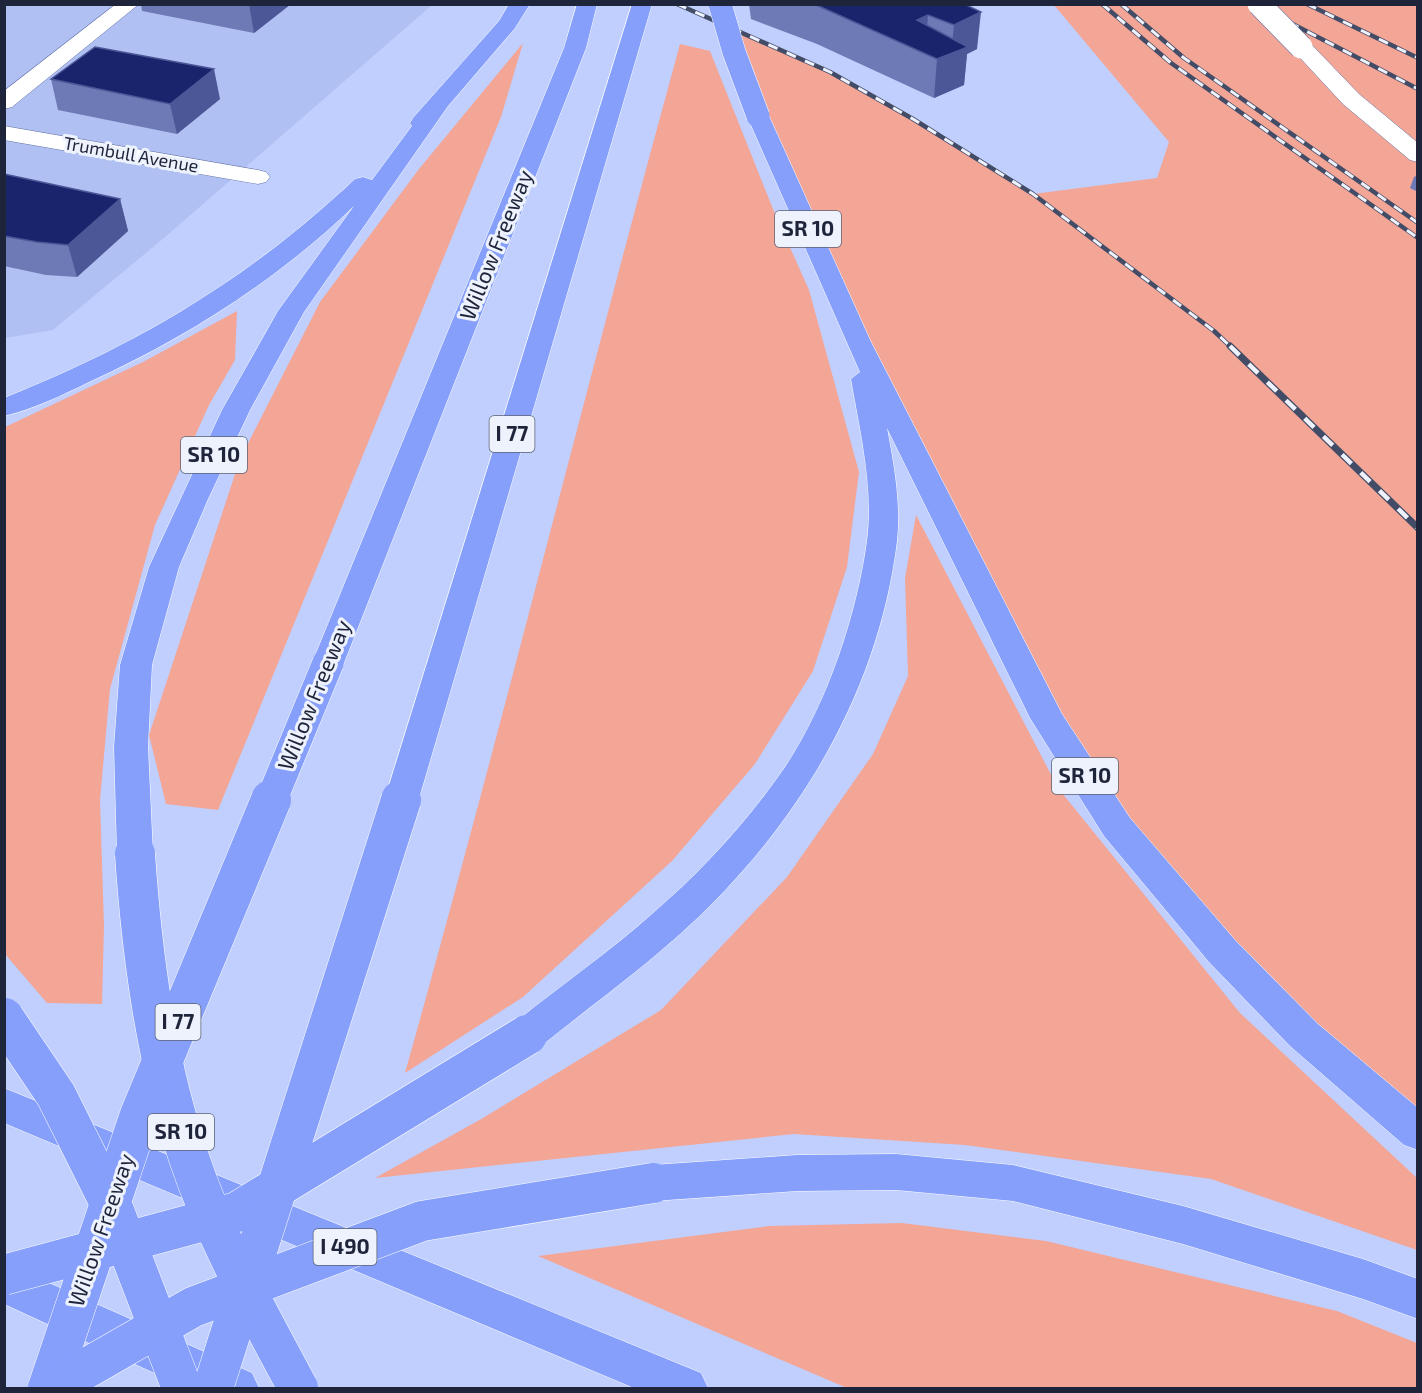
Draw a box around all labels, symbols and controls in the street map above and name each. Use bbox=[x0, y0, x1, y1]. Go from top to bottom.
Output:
street label: Trumbull Avenue bbox=[62, 131, 200, 177]
street label: Willow Freeway bbox=[453, 165, 537, 324]
road number: SR 10 bbox=[775, 211, 841, 247]
road number: I 77 bbox=[490, 416, 534, 452]
road number: SR 10 bbox=[181, 437, 247, 473]
street label: Willow Freeway bbox=[271, 615, 355, 774]
road number: SR 10 bbox=[1052, 758, 1118, 794]
road number: I 77 bbox=[156, 1004, 201, 1040]
road number: SR 10 bbox=[148, 1114, 214, 1150]
street label: Willow Freeway bbox=[62, 1150, 138, 1309]
road number: I 490 bbox=[314, 1229, 376, 1265]

